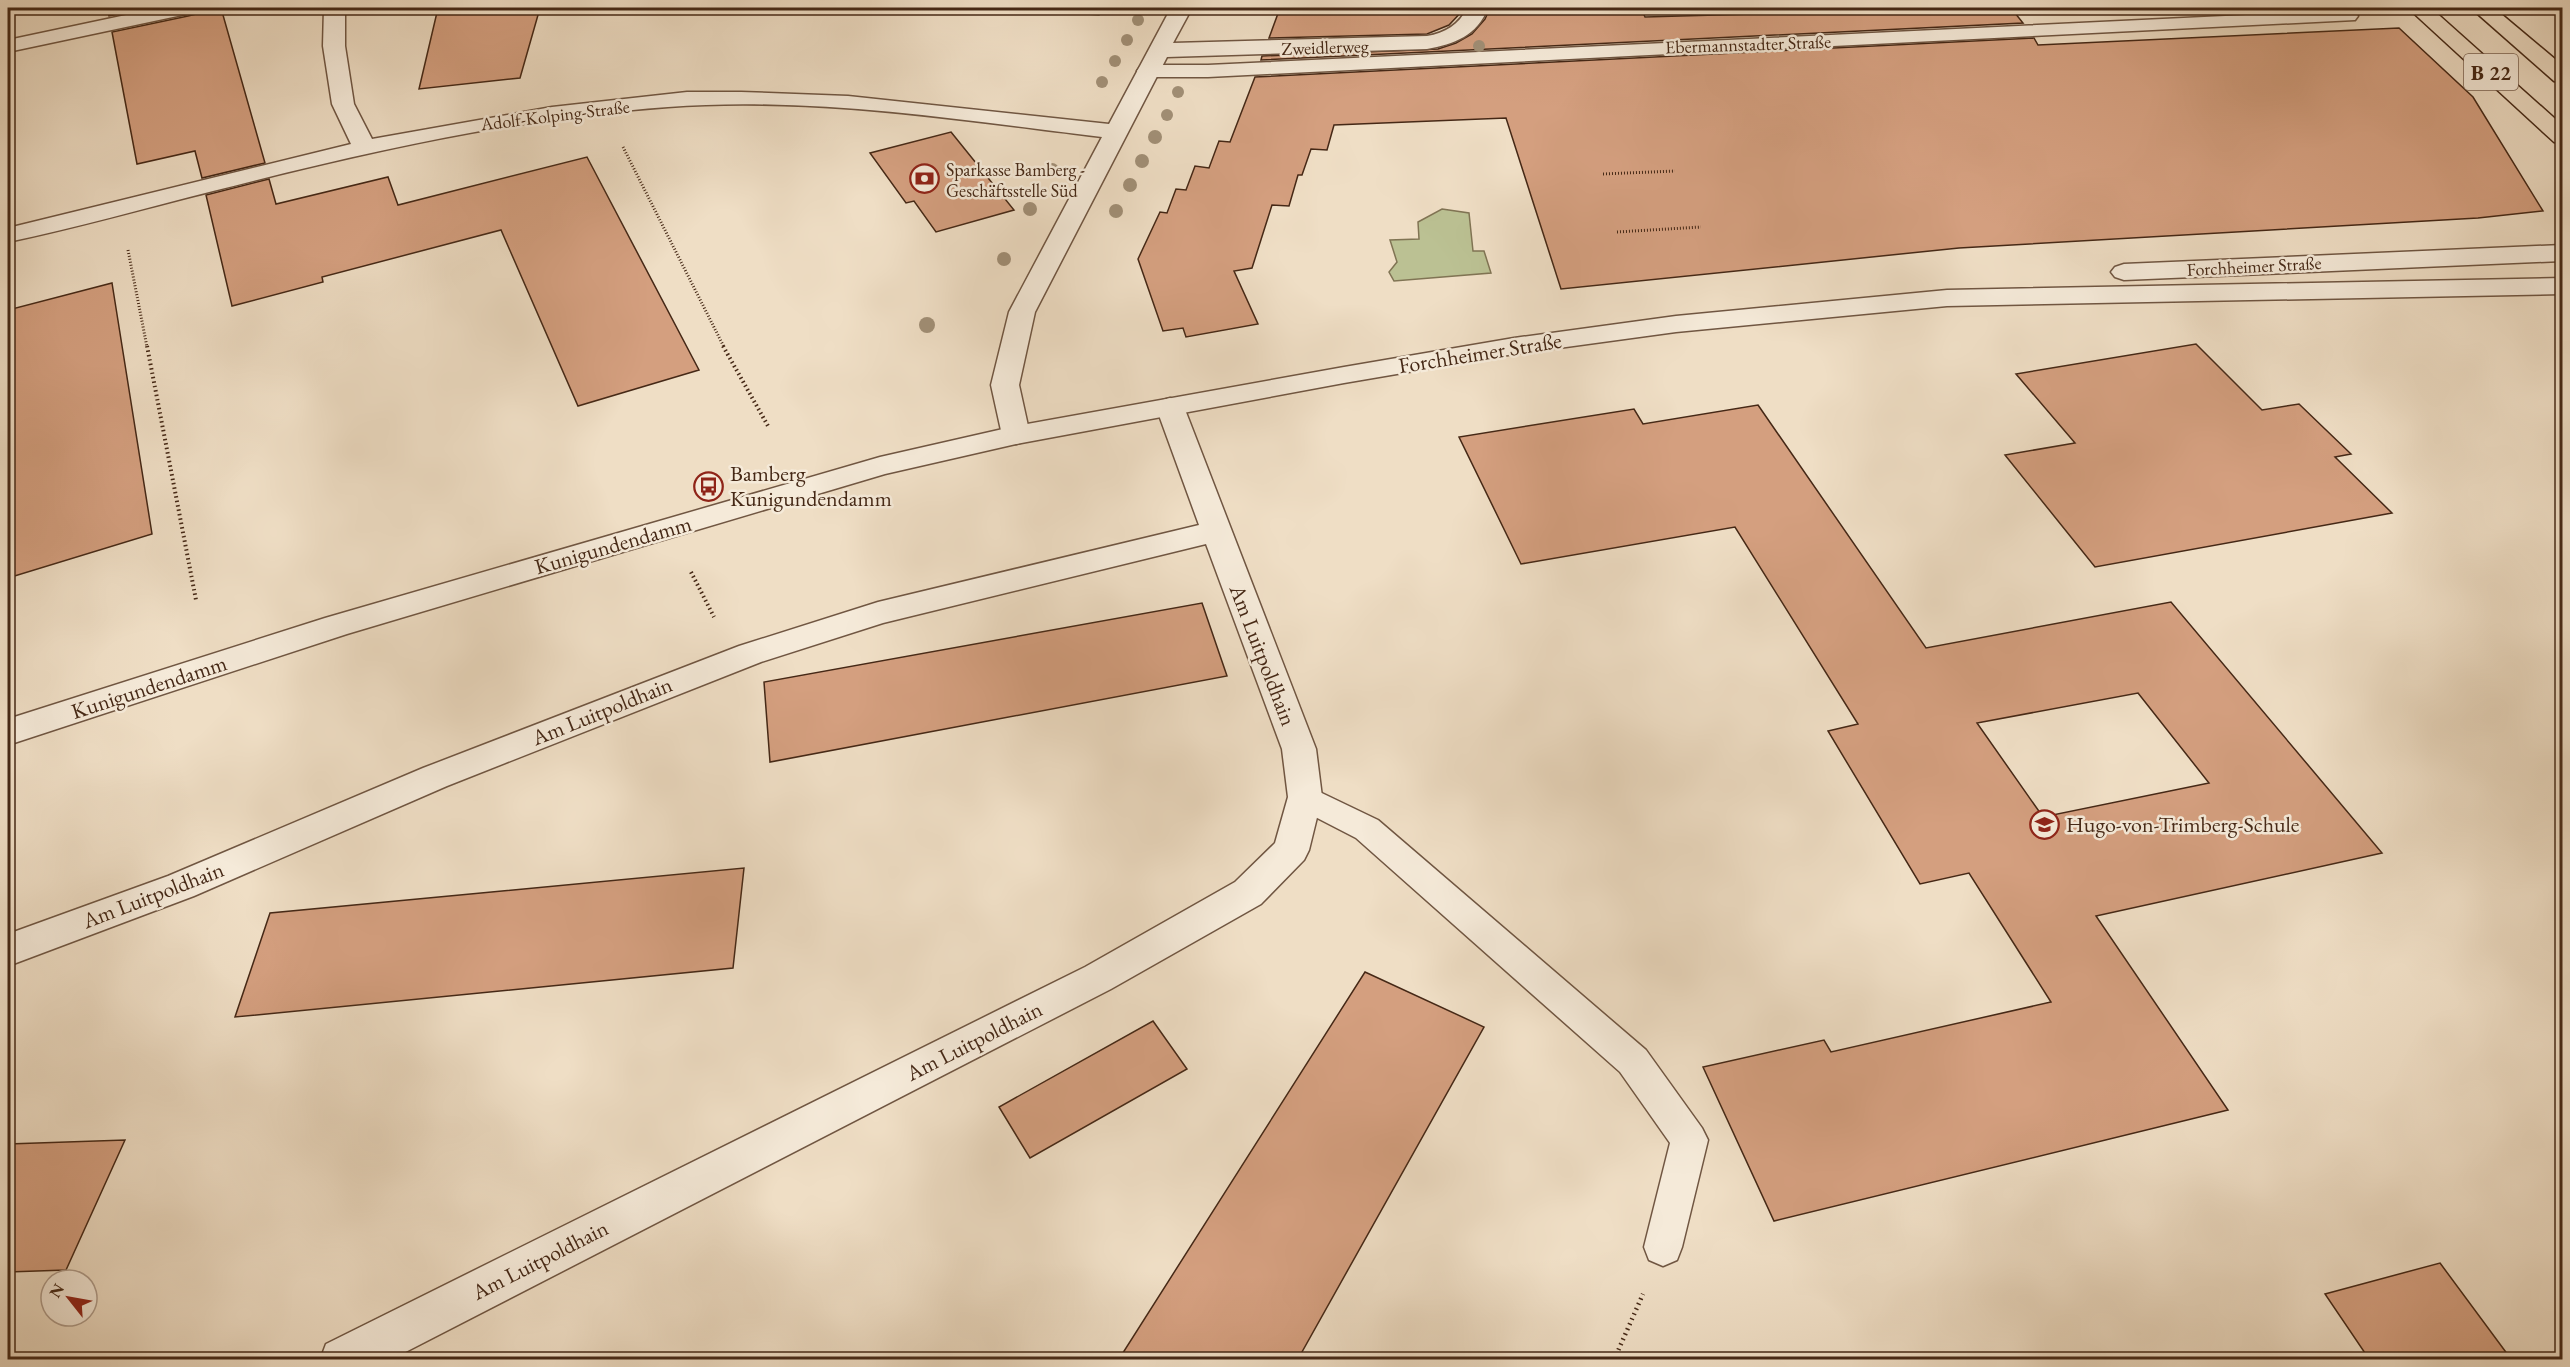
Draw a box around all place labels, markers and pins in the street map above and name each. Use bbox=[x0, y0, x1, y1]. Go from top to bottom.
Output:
place label: Sparkasse Bamberg - Geschäftsstelle Süd bbox=[946, 158, 1085, 202]
bank icon: Sparkasse Bamberg - Geschäftsstelle Süd bbox=[909, 163, 941, 195]
place label: Bamberg Kunigundendamm bbox=[730, 459, 892, 513]
bus stop icon: Bamberg Kunigundendamm bbox=[693, 470, 725, 502]
school or university icon: Hugo-von-Trimberg-Schule bbox=[2029, 808, 2061, 840]
place label: Hugo-von-Trimberg-Schule bbox=[2066, 810, 2300, 839]

